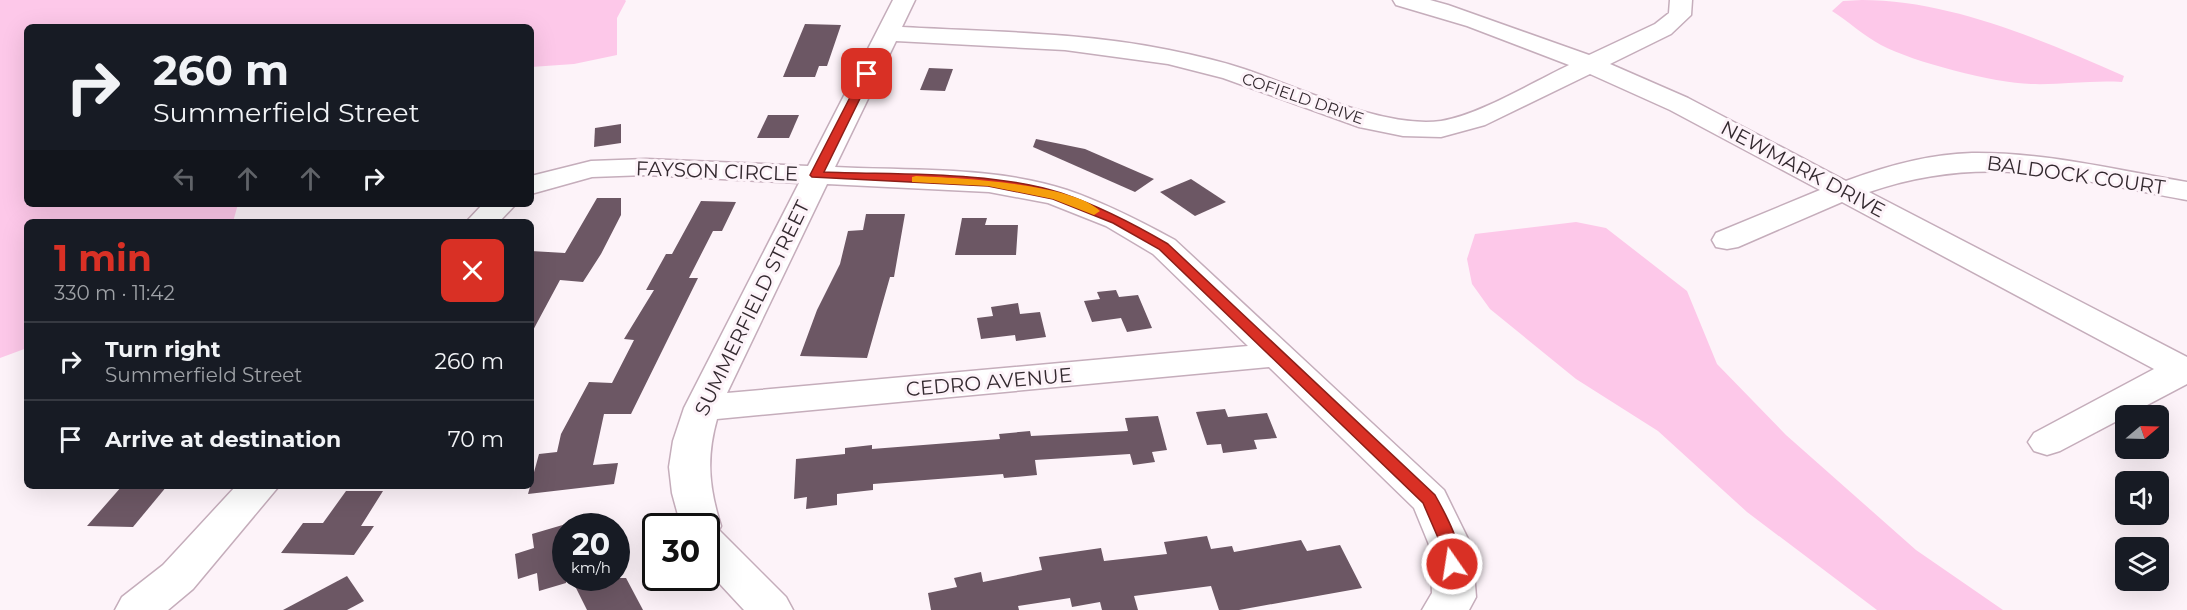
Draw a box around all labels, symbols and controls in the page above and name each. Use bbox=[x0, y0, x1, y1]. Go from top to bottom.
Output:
text: 260 m bbox=[153, 44, 289, 96]
icon: right bbox=[54, 48, 132, 126]
pin bbox=[841, 48, 892, 99]
icon: arrive bbox=[850, 57, 883, 90]
street label: COFIELD DRIVE bbox=[1239, 69, 1366, 128]
text: Summerfield Street bbox=[153, 96, 420, 129]
street label: NEWMARK DRIVE bbox=[1717, 116, 1889, 222]
street label: BALDOCK COURT bbox=[1985, 151, 2167, 199]
street label: FAYSON CIRCLE bbox=[635, 156, 799, 186]
icon: left bbox=[168, 162, 201, 195]
icon: ahead bbox=[231, 162, 264, 195]
icon: ahead bbox=[294, 162, 327, 195]
icon: right bbox=[357, 162, 390, 195]
street label: SUMMERFIELD STREET bbox=[689, 196, 815, 419]
text: 1 min bbox=[54, 236, 152, 280]
button: close bbox=[441, 239, 504, 302]
text: 330 m · 11:42 bbox=[54, 281, 175, 305]
text: Turn right bbox=[105, 336, 220, 363]
icon: right bbox=[54, 345, 87, 378]
text: 260 m bbox=[434, 348, 504, 375]
text: Summerfield Street bbox=[105, 363, 303, 387]
street label: CEDRO AVENUE bbox=[905, 363, 1073, 401]
north arrow bbox=[2115, 405, 2169, 459]
map controls bbox=[2115, 405, 2169, 591]
icon: arrive bbox=[54, 423, 87, 456]
text: Arrive at destination bbox=[105, 426, 341, 453]
text: 70 m bbox=[448, 426, 504, 453]
button: sound bbox=[2115, 471, 2169, 525]
speed limit sign: 30 bbox=[642, 513, 720, 591]
text: 20 bbox=[572, 526, 610, 563]
position arrow bbox=[1420, 532, 1484, 596]
button: layers bbox=[2115, 537, 2169, 591]
text: km/h bbox=[571, 558, 611, 577]

